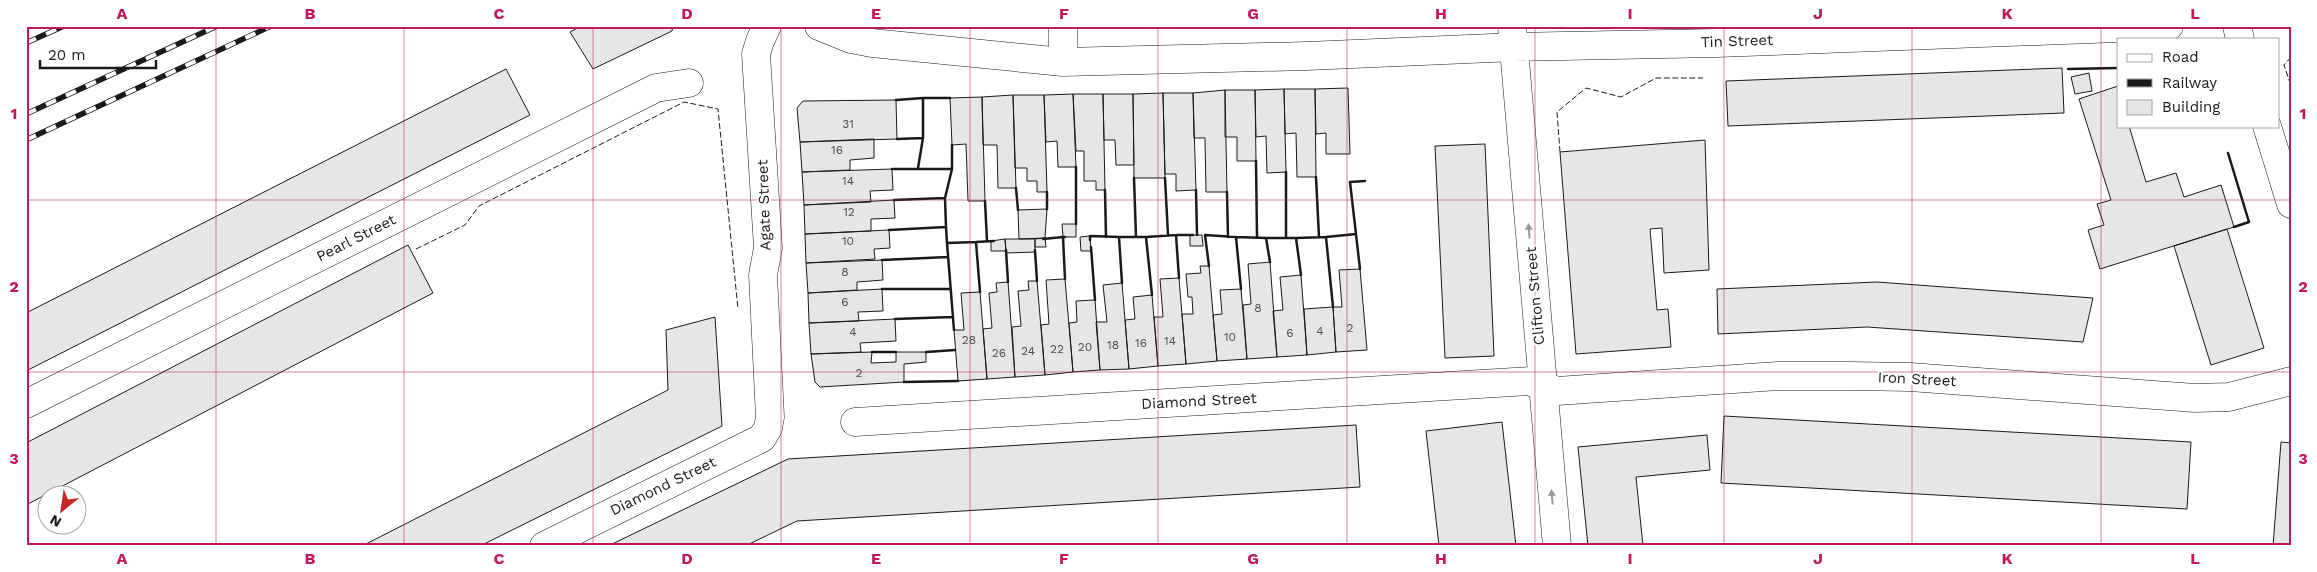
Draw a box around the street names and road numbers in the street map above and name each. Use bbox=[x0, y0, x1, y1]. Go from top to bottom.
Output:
street label: Tin Street bbox=[1701, 31, 1774, 51]
street label: Agate Street bbox=[753, 158, 775, 251]
street label: Pearl Street bbox=[313, 210, 399, 266]
street label: Clifton Street bbox=[1522, 245, 1548, 346]
street label: Iron Street bbox=[1877, 368, 1958, 390]
street label: Diamond Street bbox=[1141, 389, 1258, 413]
street label: Diamond Street bbox=[607, 452, 719, 519]

